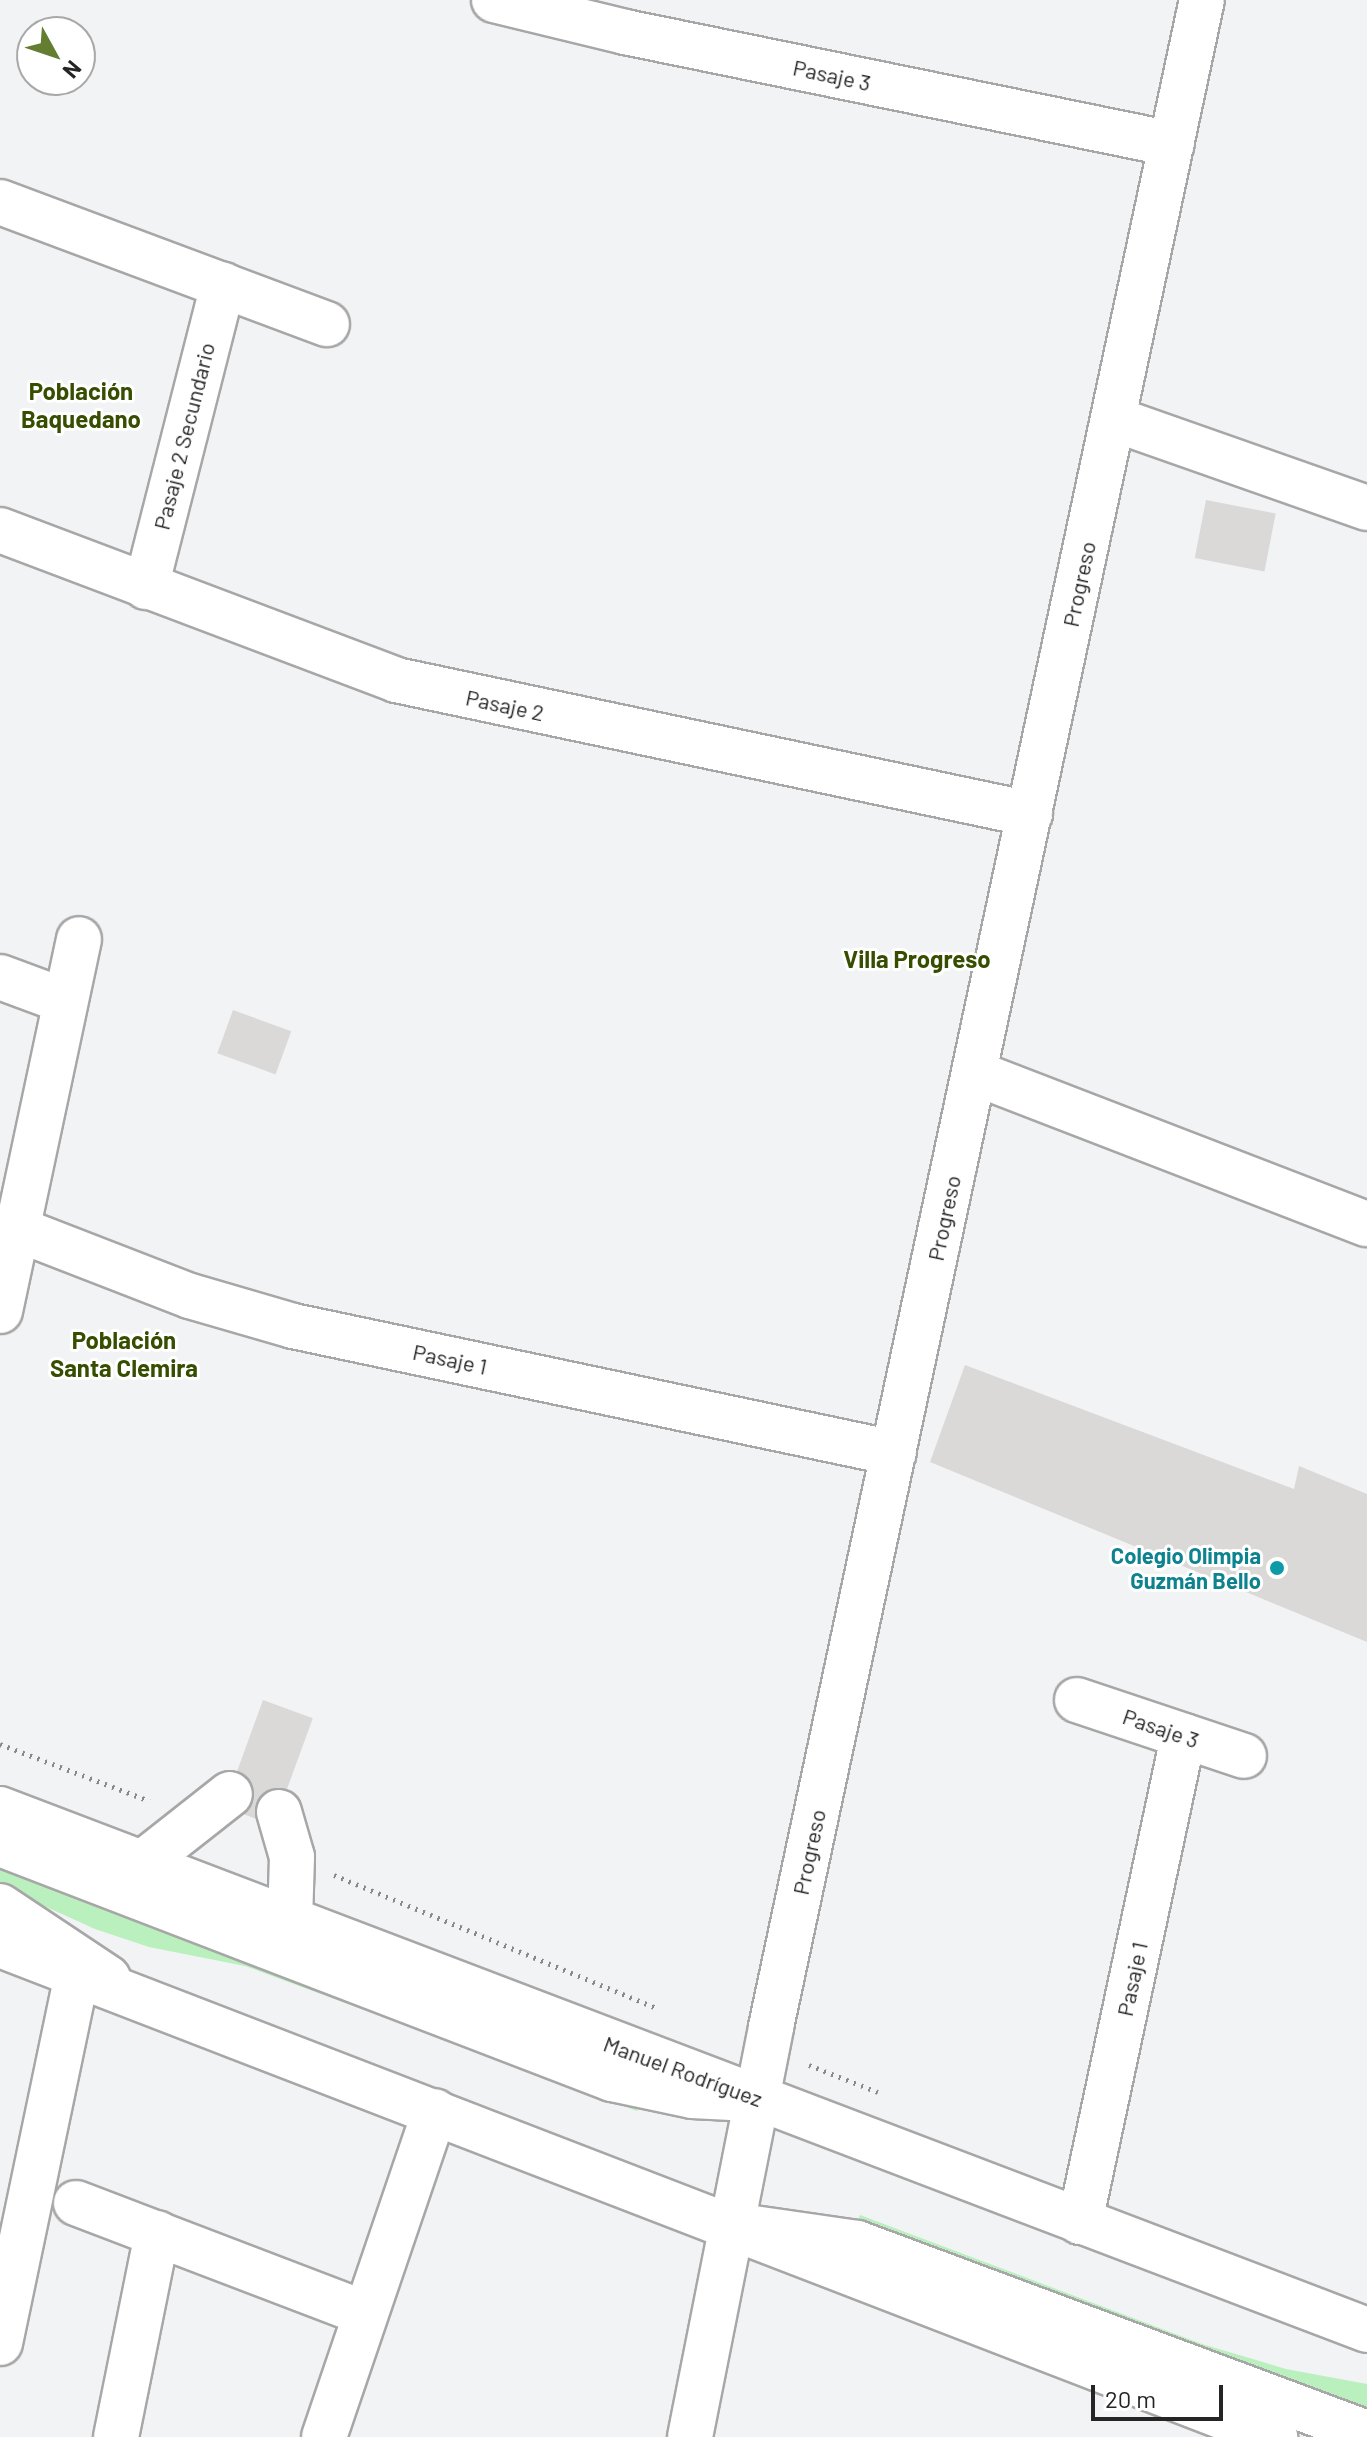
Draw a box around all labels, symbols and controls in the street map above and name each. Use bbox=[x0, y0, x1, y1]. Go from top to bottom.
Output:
north arrow bbox=[16, 16, 96, 96]
street label: Pasaje 3 bbox=[791, 54, 873, 96]
text: N bbox=[58, 56, 88, 84]
street label: Pasaje 2 Secundario bbox=[148, 340, 220, 532]
district label: Población Baquedano bbox=[21, 377, 141, 433]
street label: Progreso bbox=[1057, 539, 1101, 629]
street label: Pasaje 2 bbox=[463, 684, 547, 726]
district label: Villa Progreso bbox=[843, 945, 991, 973]
street label: Progreso bbox=[922, 1173, 966, 1263]
district label: Población Santa Clemira bbox=[50, 1326, 198, 1382]
street label: Pasaje 1 bbox=[410, 1338, 490, 1380]
place label: Colegio Olimpia Guzmán Bello bbox=[1111, 1542, 1261, 1594]
marker: Colegio Olimpia Guzmán Bello bbox=[1268, 1559, 1286, 1577]
street label: Pasaje 3 bbox=[1119, 1703, 1203, 1753]
street label: Progreso bbox=[787, 1807, 831, 1897]
street label: Pasaje 1 bbox=[1111, 1939, 1153, 2019]
street label: Manuel Rodríguez bbox=[600, 2030, 766, 2112]
scale bar bbox=[1095, 2369, 1227, 2419]
text: 20 m bbox=[1105, 2384, 1156, 2413]

